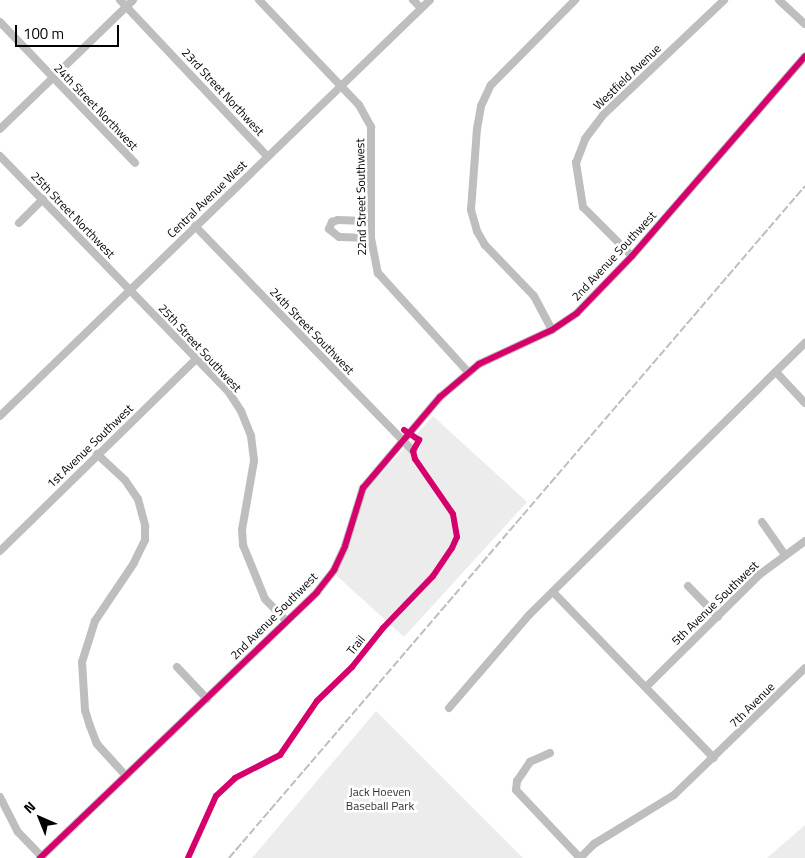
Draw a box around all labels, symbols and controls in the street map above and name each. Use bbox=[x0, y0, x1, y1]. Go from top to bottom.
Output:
scale bar bbox=[18, 15, 121, 47]
text: 100 m bbox=[23, 22, 64, 45]
street label: Westfield Avenue bbox=[590, 41, 664, 113]
street label: 23rd Street Northwest bbox=[179, 45, 267, 139]
street label: 24th Street Northwest bbox=[51, 61, 141, 153]
street label: 22nd Street Southwest bbox=[353, 138, 369, 256]
street label: Central Avenue West bbox=[164, 157, 250, 241]
street label: 25th Street Northwest bbox=[28, 169, 118, 261]
street label: 2nd Avenue Southwest bbox=[569, 208, 659, 304]
street label: 24th Street Southwest bbox=[267, 285, 357, 377]
street label: 25th Street Southwest bbox=[156, 301, 244, 395]
street label: 1st Avenue Southwest bbox=[44, 401, 136, 491]
street label: 5th Avenue Southwest bbox=[669, 558, 761, 648]
street label: 2nd Avenue Southwest bbox=[228, 570, 320, 662]
street label: Trail bbox=[344, 632, 368, 658]
street label: 7th Avenue bbox=[727, 680, 777, 730]
park label: Jack Hoeven Baseball Park bbox=[346, 785, 414, 813]
north arrow bbox=[15, 793, 65, 843]
text: N bbox=[18, 796, 40, 818]

